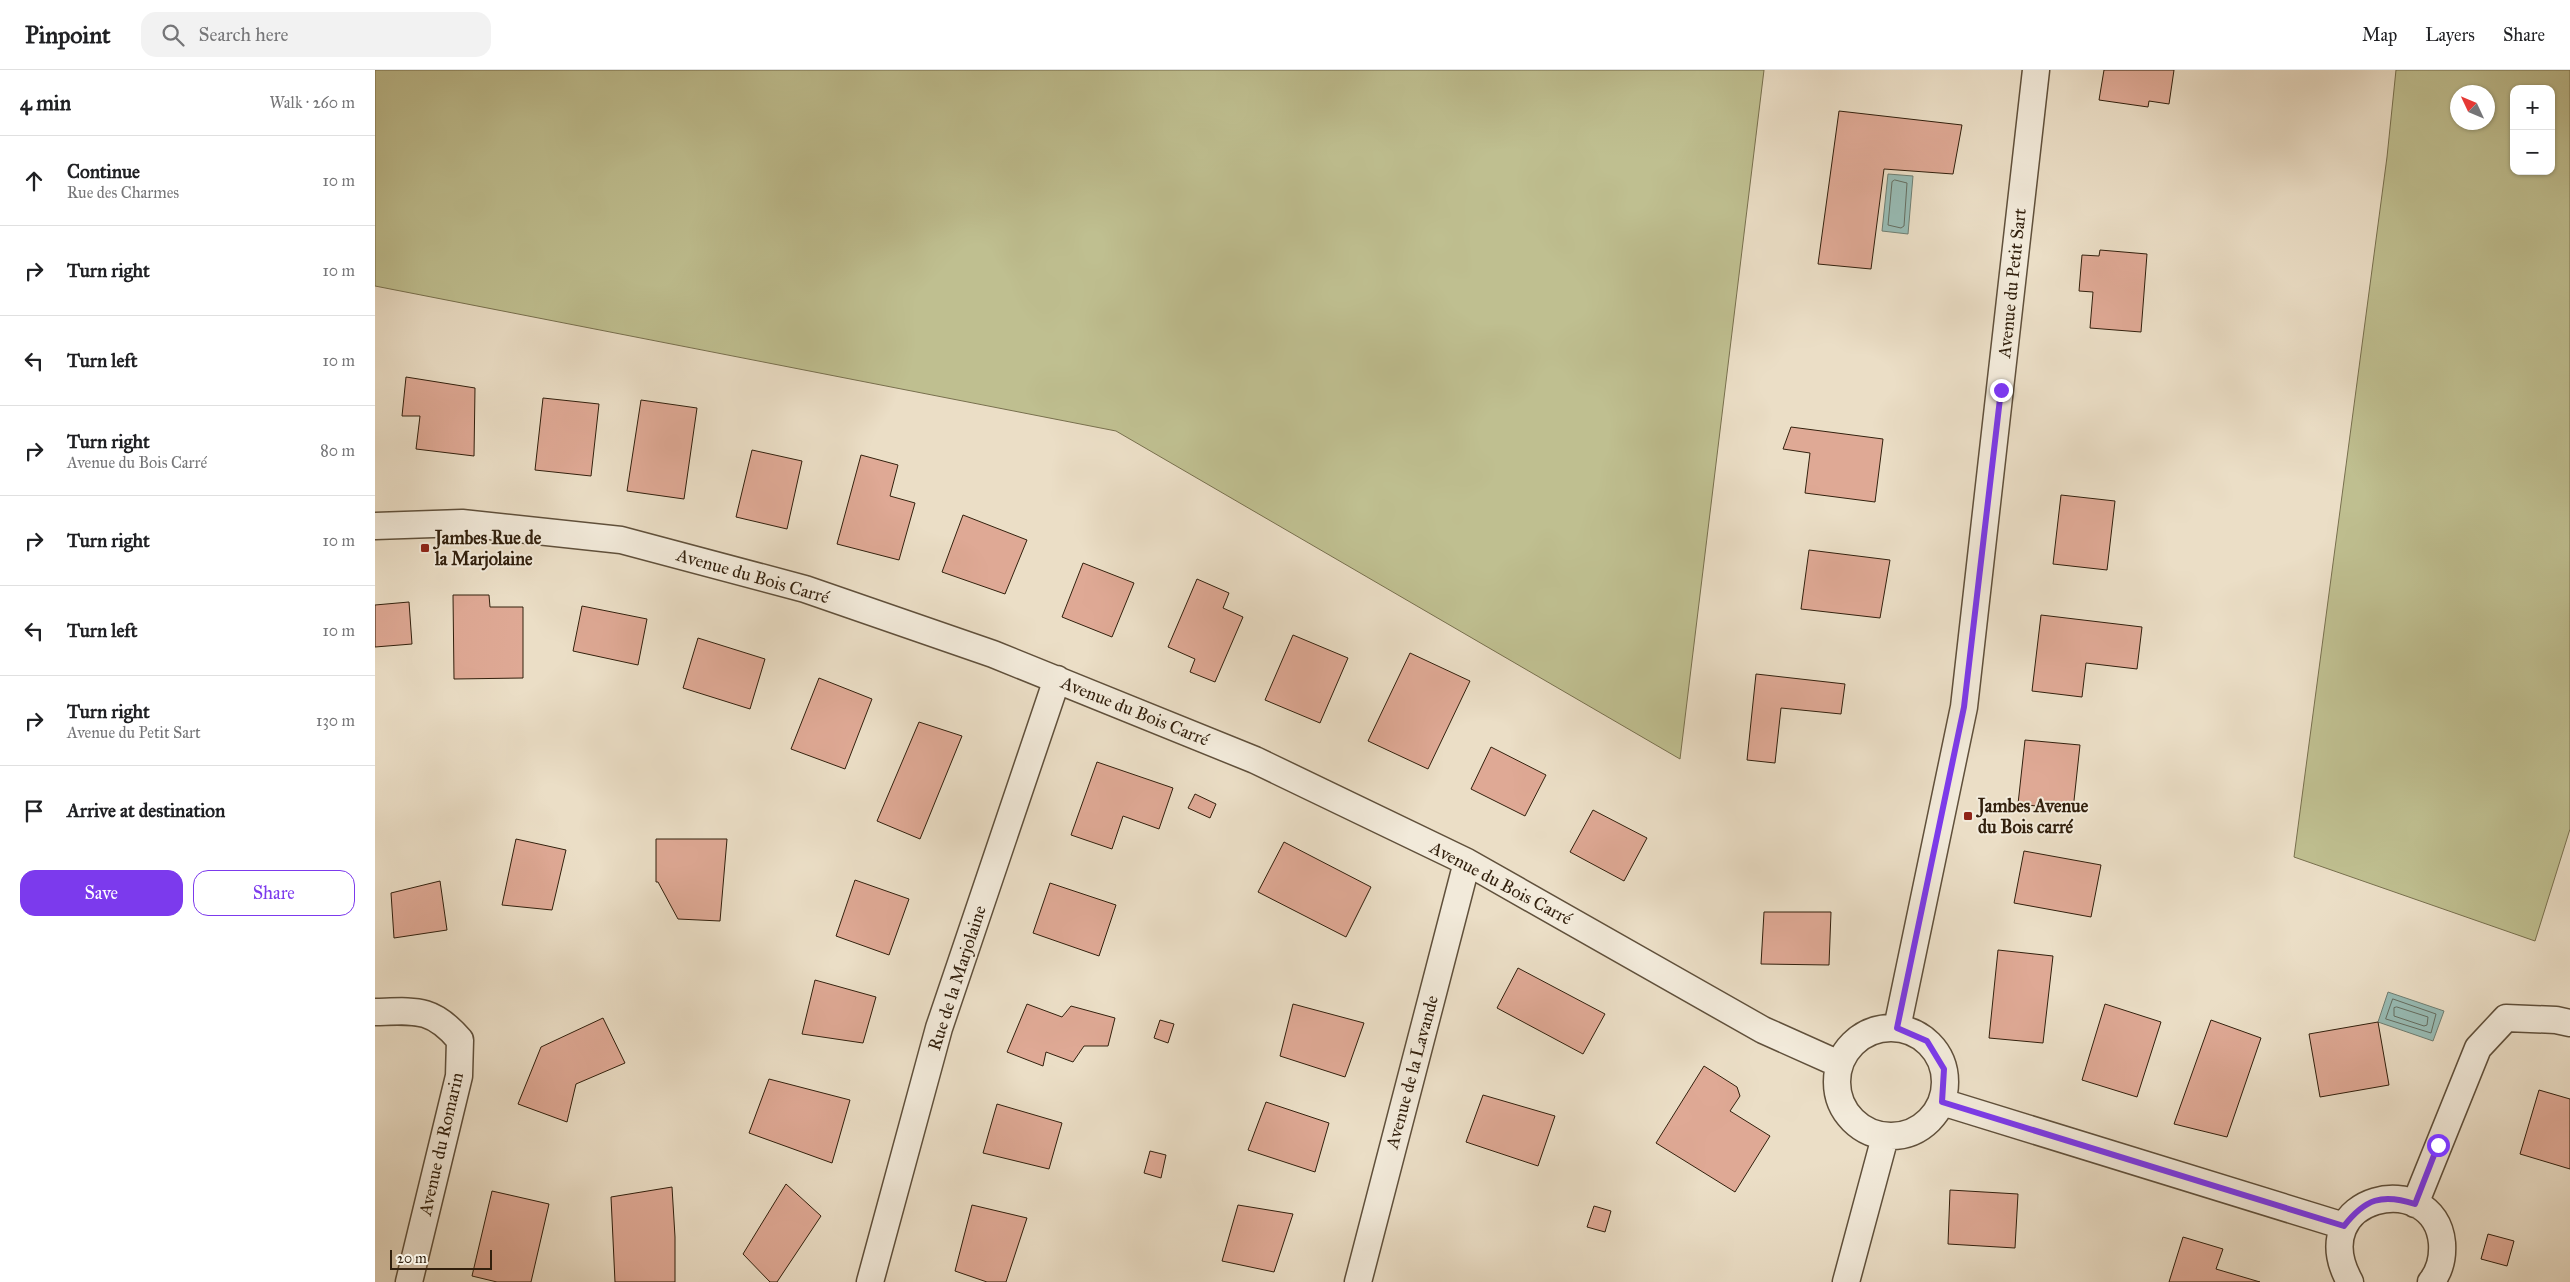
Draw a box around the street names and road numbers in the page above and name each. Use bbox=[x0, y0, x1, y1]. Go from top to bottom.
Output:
street label: Avenue du Petit Sart bbox=[1993, 206, 2031, 360]
street label: Avenue du Bois Carré bbox=[673, 543, 832, 608]
street label: Avenue du Bois Carré bbox=[1057, 671, 1213, 751]
street label: Avenue du Bois Carré bbox=[1425, 836, 1576, 930]
street label: Rue de la Marjolaine bbox=[923, 903, 991, 1053]
street label: Avenue de la Lavande bbox=[1381, 993, 1443, 1152]
street label: Avenue du Romarin bbox=[414, 1070, 468, 1219]

